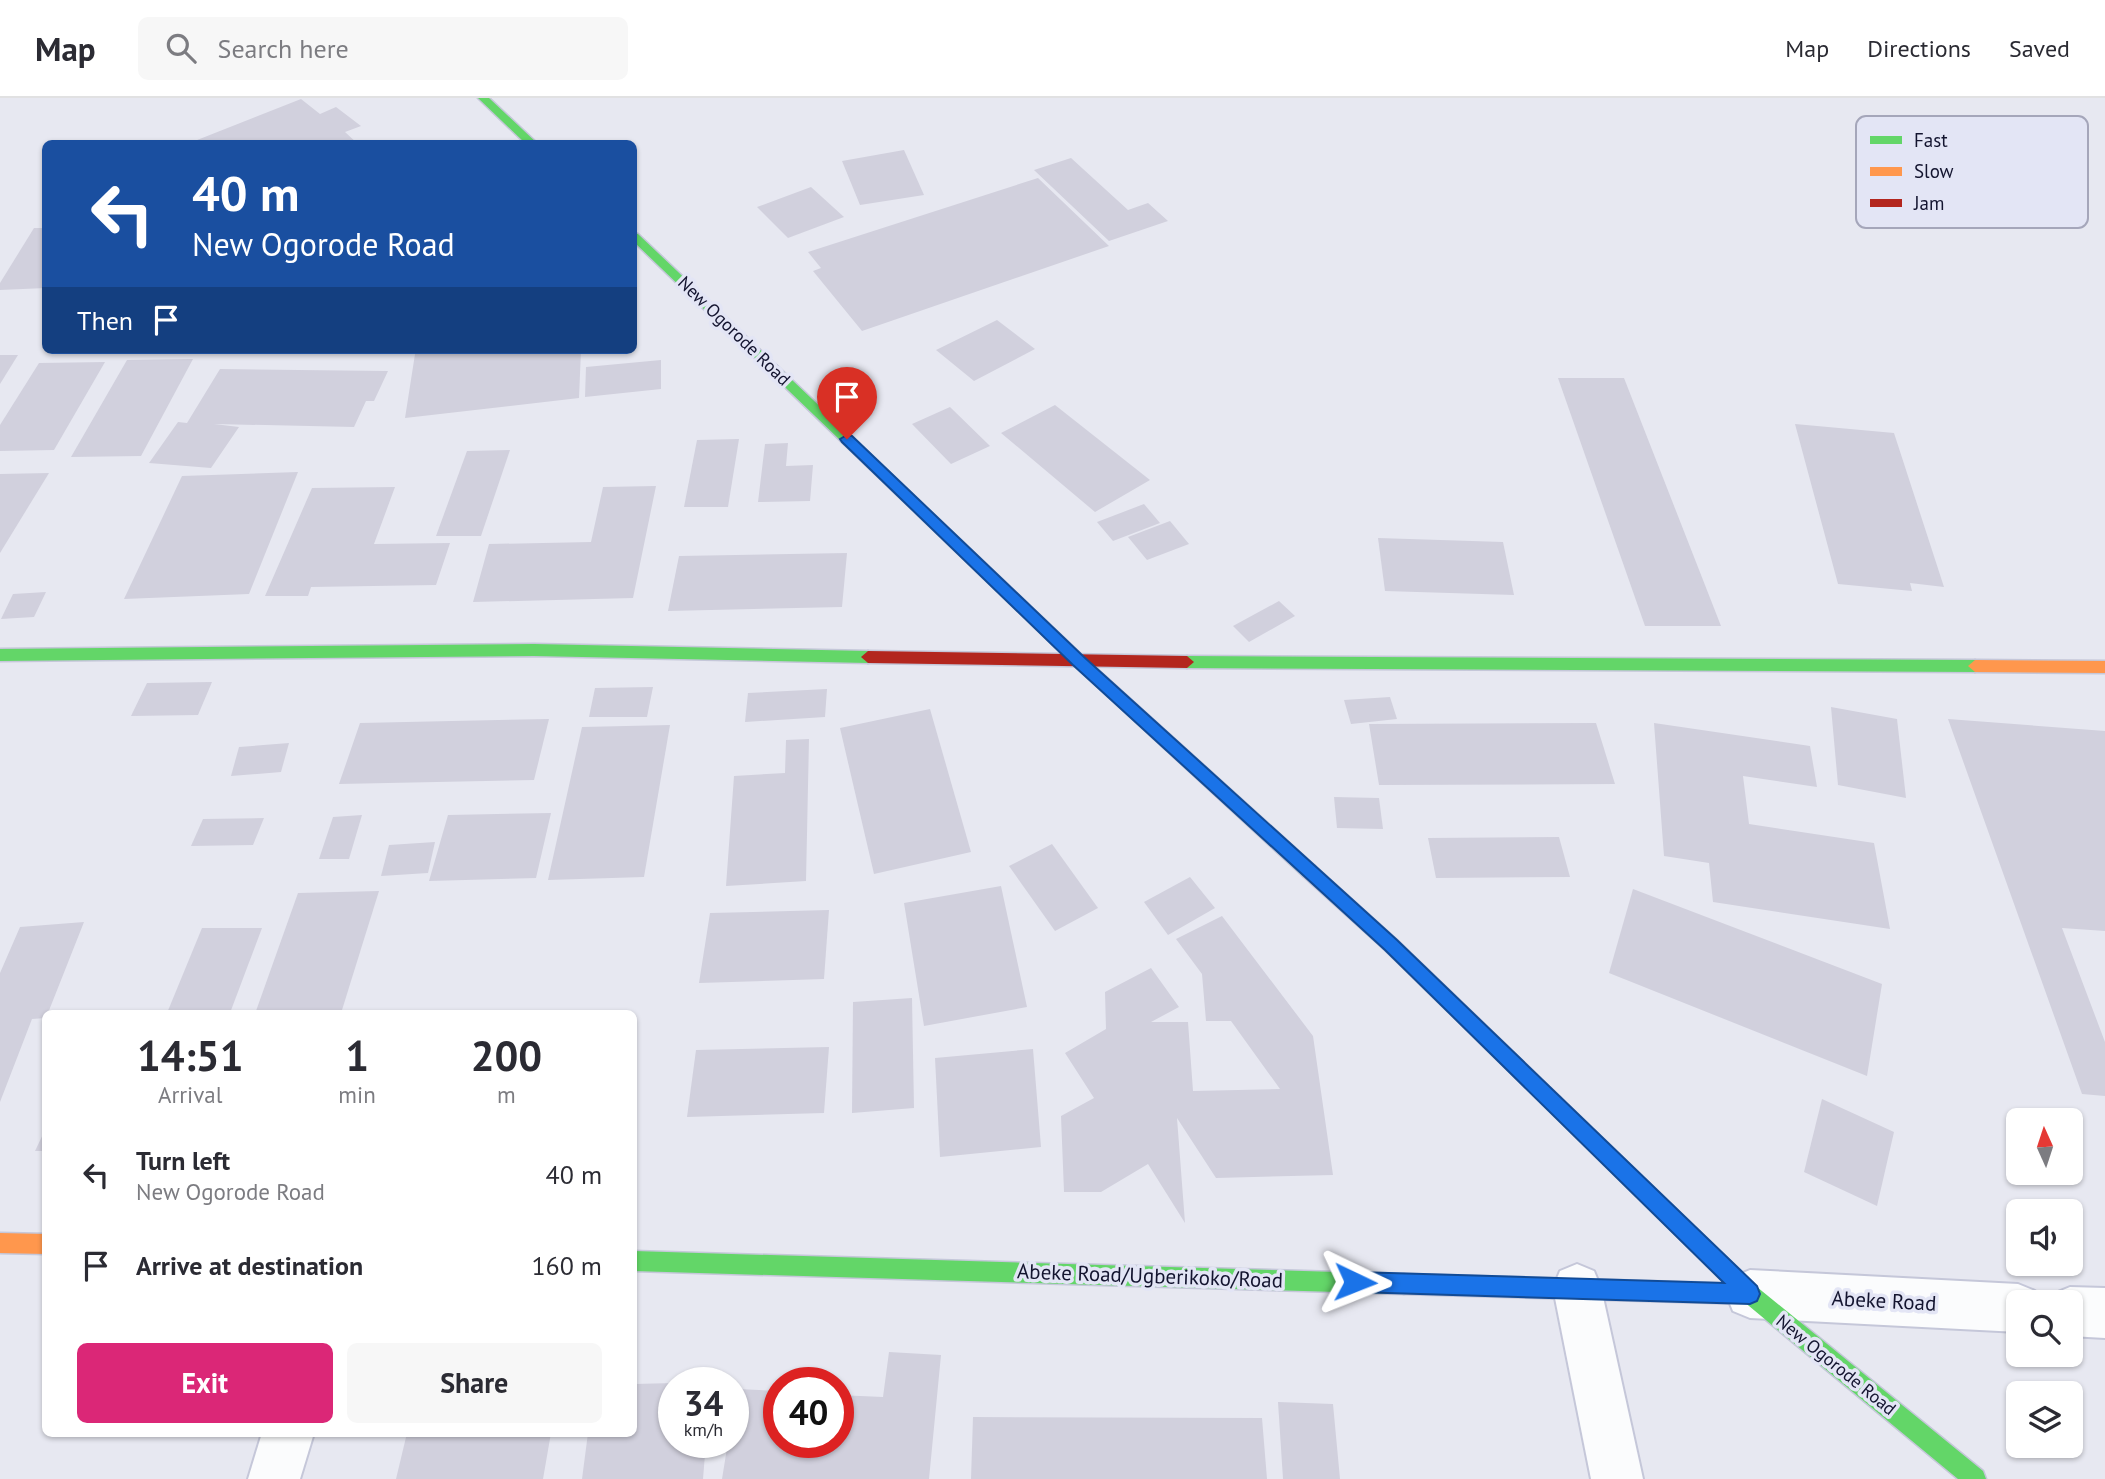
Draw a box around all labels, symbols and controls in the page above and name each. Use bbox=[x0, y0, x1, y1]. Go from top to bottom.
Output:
search box bbox=[138, 17, 628, 80]
text: Map bbox=[35, 27, 96, 70]
icon: search bbox=[162, 29, 200, 67]
text: Search here bbox=[218, 32, 349, 65]
text: Map bbox=[1785, 33, 1829, 64]
text: Directions bbox=[1867, 33, 1971, 64]
text: Saved bbox=[2009, 33, 2070, 64]
legend bbox=[1856, 116, 2088, 228]
text: Fast bbox=[1914, 128, 1948, 152]
text: Slow bbox=[1914, 159, 1954, 183]
text: 40 m bbox=[192, 161, 299, 225]
icon: left bbox=[77, 168, 168, 259]
text: Jam bbox=[1913, 191, 1944, 215]
text: New Ogorode Road bbox=[192, 223, 455, 265]
street label: New Ogorode Road bbox=[673, 271, 795, 390]
icon: arrive bbox=[147, 301, 185, 339]
text: Then bbox=[77, 304, 133, 337]
pin bbox=[817, 367, 877, 439]
icon: arrive bbox=[828, 378, 866, 416]
text: 14:51 bbox=[137, 1028, 243, 1083]
text: 1 bbox=[345, 1028, 369, 1083]
text: 200 bbox=[471, 1028, 542, 1083]
text: Arrival bbox=[158, 1080, 222, 1109]
text: min bbox=[338, 1080, 376, 1109]
text: m bbox=[497, 1080, 516, 1109]
north arrow bbox=[2006, 1108, 2082, 1185]
map controls bbox=[2006, 1108, 2083, 1458]
text: Turn left bbox=[136, 1144, 230, 1177]
icon: left bbox=[77, 1156, 115, 1194]
text: 40 m bbox=[546, 1158, 602, 1191]
text: New Ogorode Road bbox=[136, 1177, 325, 1206]
button: sound bbox=[2006, 1199, 2083, 1276]
position arrow bbox=[1318, 1245, 1392, 1319]
icon: arrive bbox=[77, 1247, 115, 1285]
text: Arrive at destination bbox=[136, 1249, 363, 1282]
text: 160 m bbox=[531, 1249, 602, 1282]
street label: Abeke Road/Ugberikoko/Road bbox=[1017, 1257, 1283, 1294]
street label: Abeke Road bbox=[1831, 1284, 1937, 1317]
button: search bbox=[2006, 1290, 2083, 1367]
street label: New Ogorode Road bbox=[1772, 1309, 1901, 1420]
button: Exit bbox=[77, 1343, 333, 1423]
button: Share bbox=[347, 1343, 602, 1423]
speed limit sign: 40 bbox=[763, 1367, 854, 1458]
text: 34 bbox=[684, 1380, 723, 1426]
button: layers bbox=[2006, 1381, 2083, 1458]
text: km/h bbox=[684, 1418, 723, 1441]

